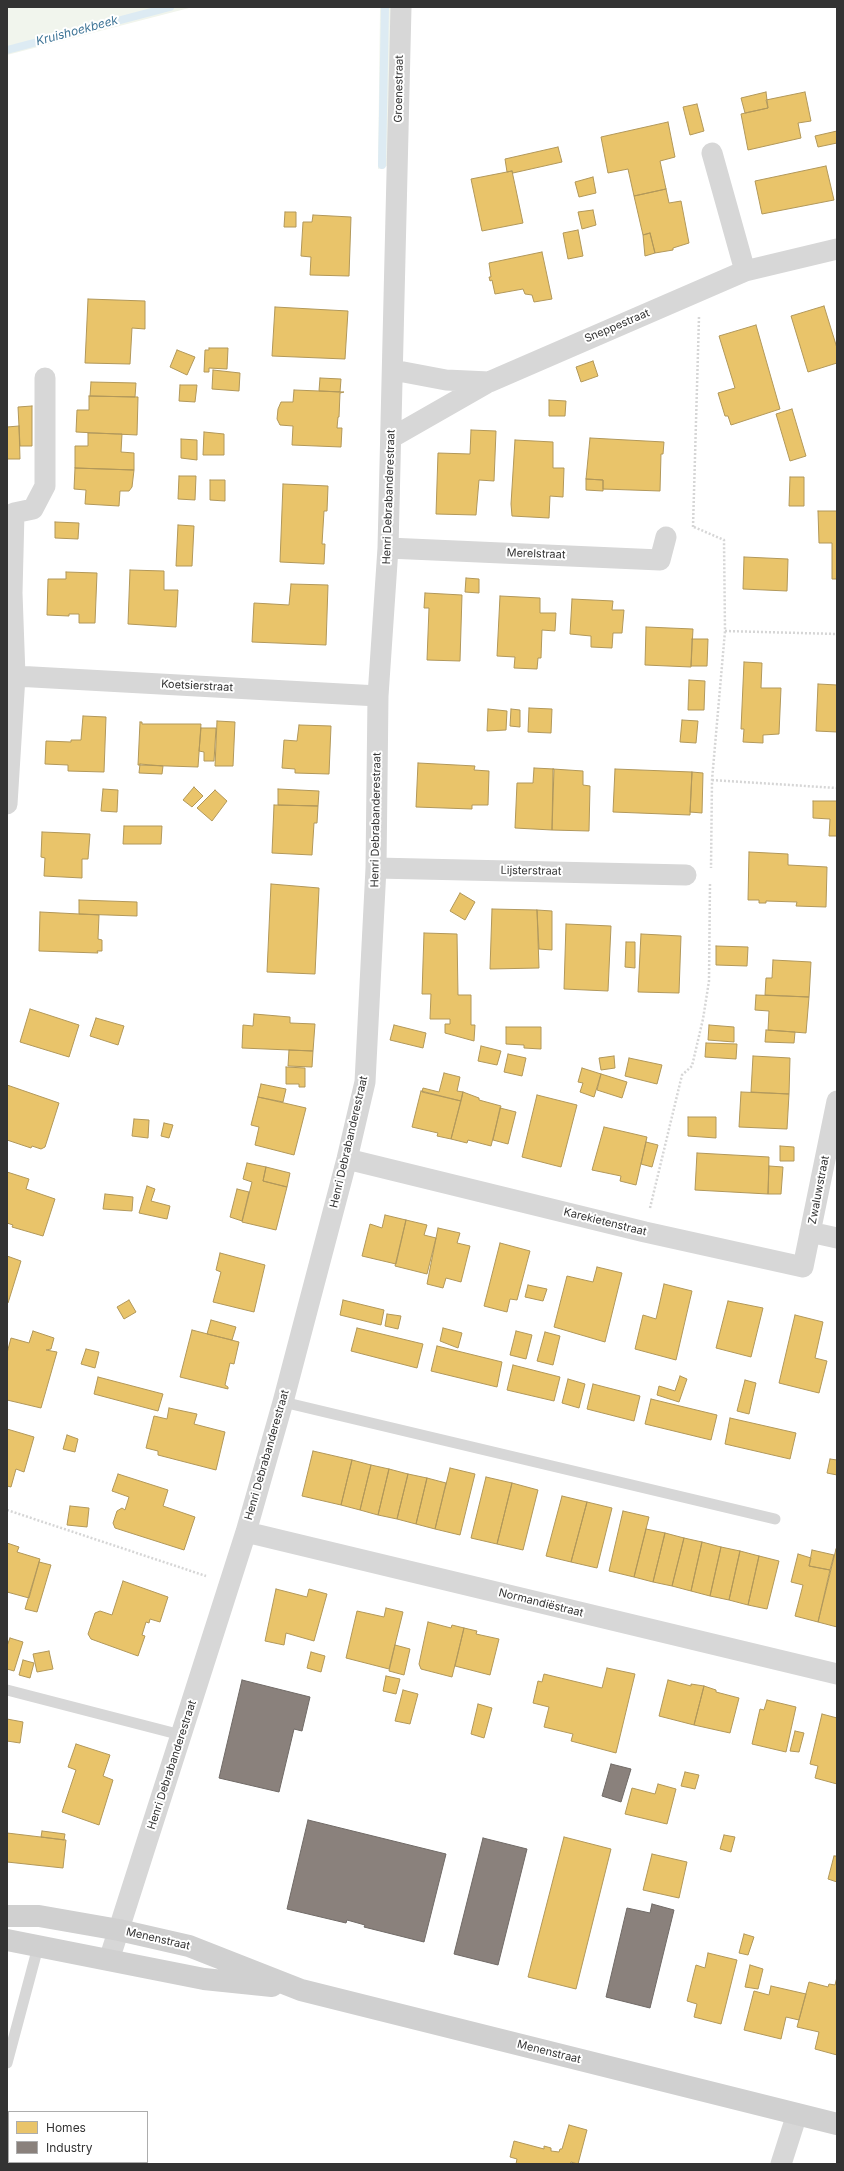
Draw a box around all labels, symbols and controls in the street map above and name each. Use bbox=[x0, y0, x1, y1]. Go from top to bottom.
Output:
water label: Kruishoekbeek bbox=[34, 13, 120, 49]
street label: Groenestraat bbox=[392, 55, 406, 123]
street label: Sneppestraat bbox=[583, 306, 651, 346]
street label: Henri Debrabanderestraat bbox=[380, 429, 398, 565]
street label: Merelstraat bbox=[506, 546, 566, 562]
street label: Koetsierstraat bbox=[161, 678, 233, 694]
street label: Henri Debrabanderestraat bbox=[368, 752, 384, 888]
street label: Lijsterstraat bbox=[500, 864, 562, 878]
street label: Henri Debrabanderestraat bbox=[327, 1075, 371, 1209]
street label: Zwaluwstraat bbox=[806, 1154, 832, 1226]
street label: Karekietenstraat bbox=[562, 1205, 648, 1239]
street label: Henri Debrabanderestraat bbox=[242, 1388, 292, 1522]
street label: Normandiëstraat bbox=[497, 1586, 585, 1620]
street label: Henri Debrabanderestraat bbox=[145, 1699, 199, 1831]
street label: Menenstraat bbox=[125, 1925, 191, 1953]
street label: Menenstraat bbox=[516, 2038, 582, 2066]
legend bbox=[8, 2111, 148, 2163]
text: Homes bbox=[46, 2120, 86, 2135]
text: Industry bbox=[46, 2140, 92, 2155]

